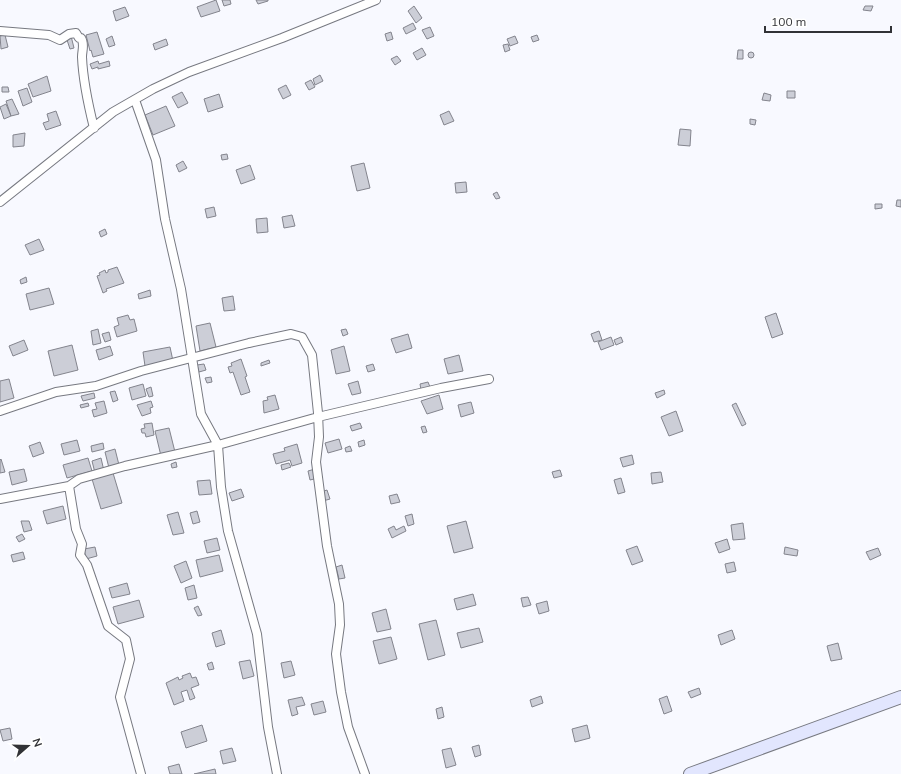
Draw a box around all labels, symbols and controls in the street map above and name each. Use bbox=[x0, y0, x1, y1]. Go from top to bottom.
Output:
scale bar bbox=[765, 8, 891, 34]
text: 100 m bbox=[771, 14, 806, 29]
north arrow bbox=[8, 726, 48, 766]
text: N bbox=[29, 736, 45, 749]

